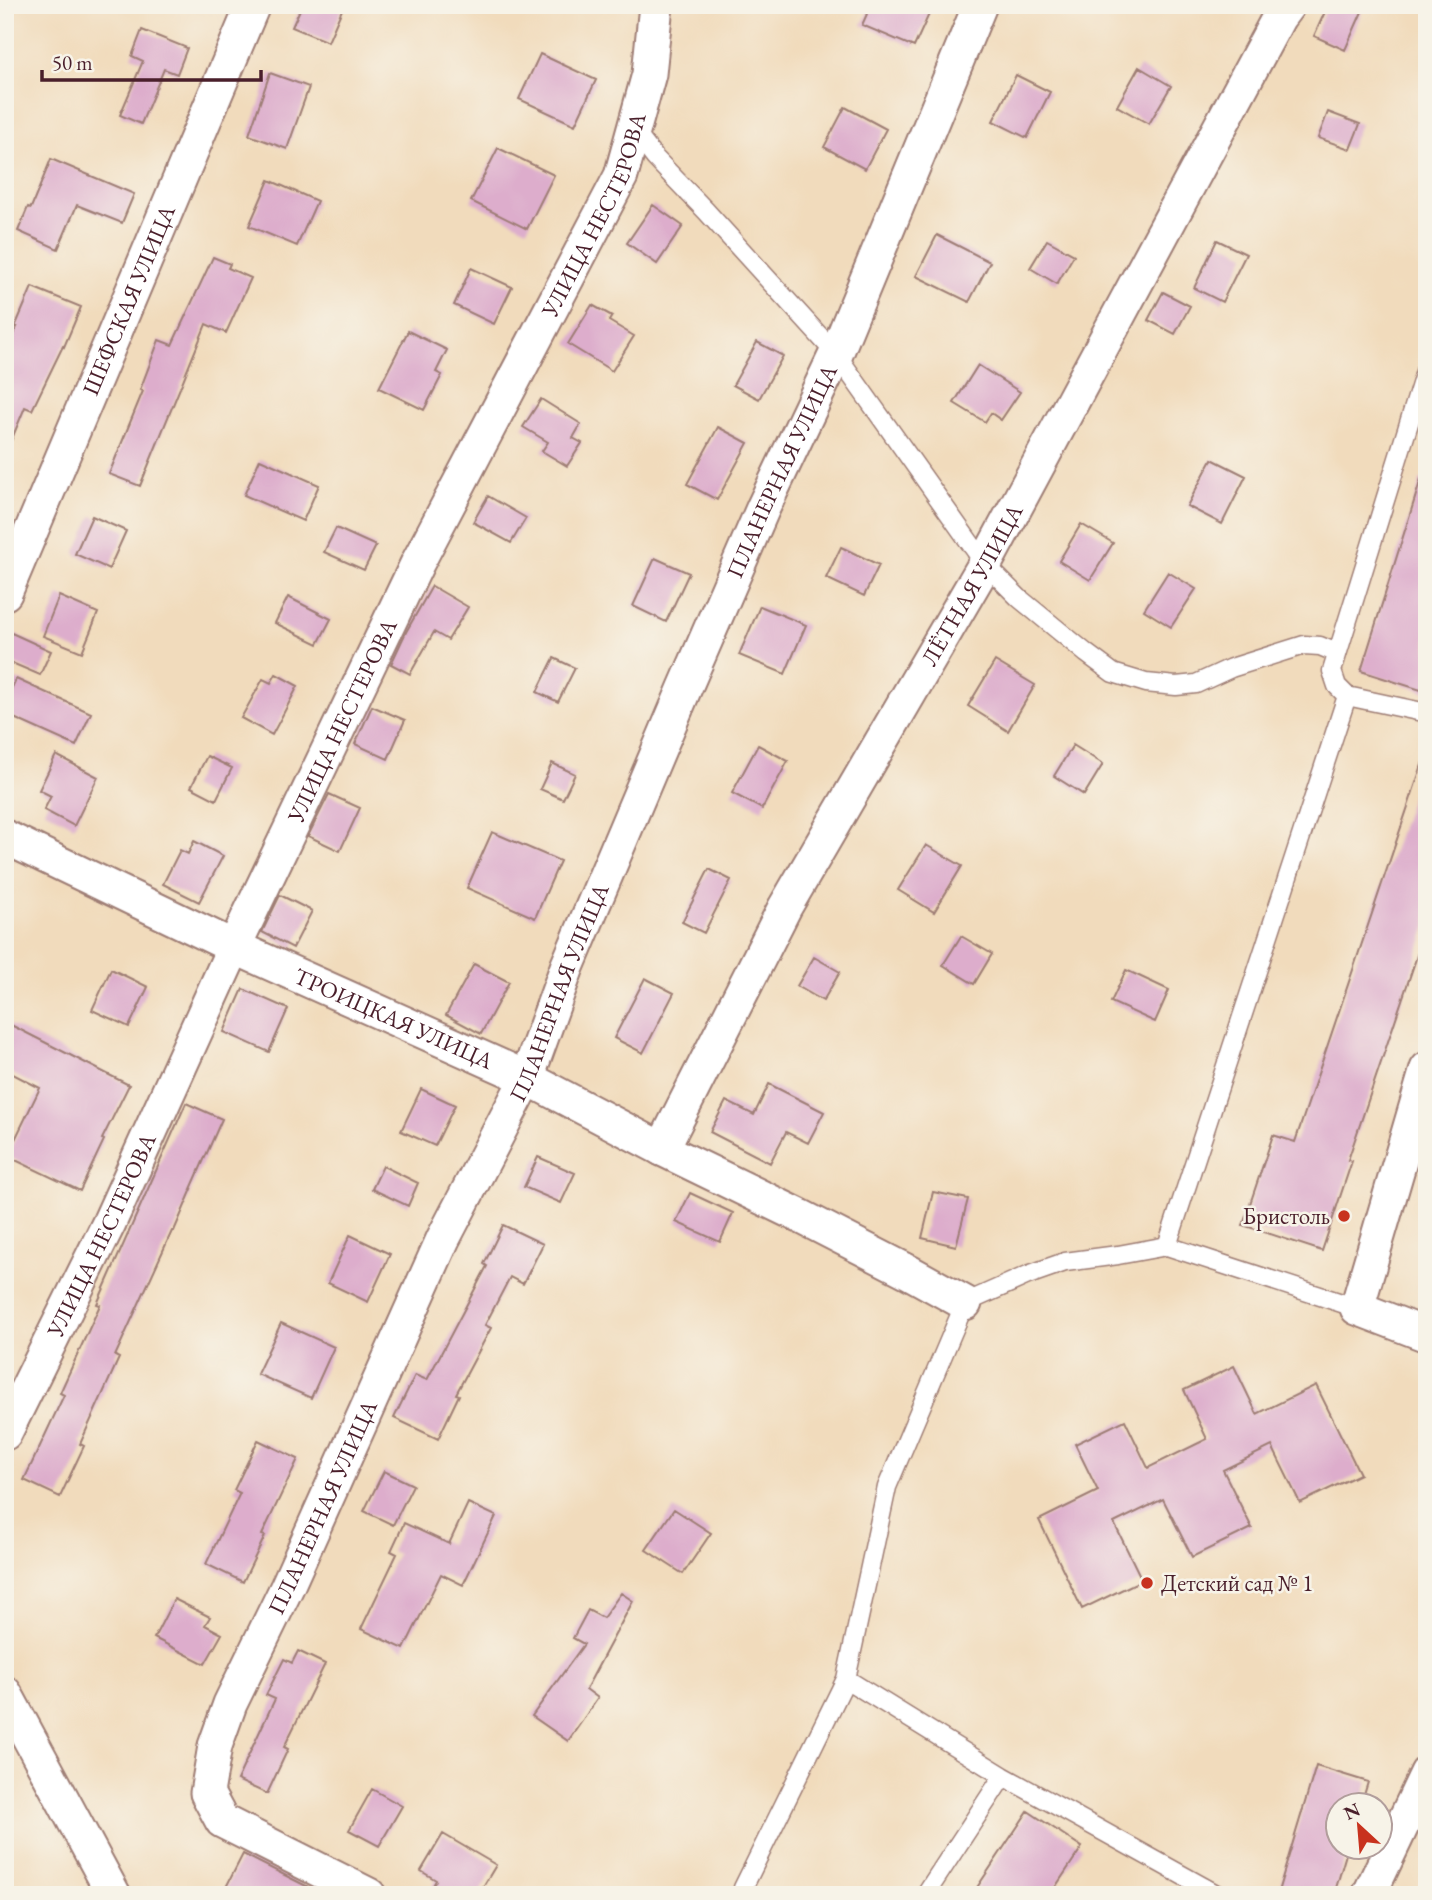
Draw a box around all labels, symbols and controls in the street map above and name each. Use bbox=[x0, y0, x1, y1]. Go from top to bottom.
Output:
scale bar bbox=[42, 38, 261, 82]
text: 50 m bbox=[52, 49, 93, 76]
street label: УЛИЦА НЕСТЕРОВА bbox=[534, 108, 653, 323]
street label: ШЕФСКАЯ УЛИЦА bbox=[75, 199, 182, 400]
street label: ПЛАНЕРНАЯ УЛИЦА bbox=[719, 359, 844, 583]
street label: ЛЁТНАЯ УЛИЦА bbox=[914, 498, 1030, 671]
street label: УЛИЦА НЕСТЕРОВА bbox=[280, 613, 404, 829]
street label: ПЛАНЕРНАЯ УЛИЦА bbox=[502, 878, 616, 1107]
street label: ТРОИЦКАЯ УЛИЦА bbox=[289, 961, 499, 1076]
street label: УЛИЦА НЕСТЕРОВА bbox=[39, 1128, 163, 1343]
place label: Бристоль bbox=[1242, 1201, 1330, 1231]
marker: Бристоль bbox=[1336, 1208, 1352, 1224]
street label: ПЛАНЕРНАЯ УЛИЦА bbox=[261, 1394, 384, 1619]
place label: Детский сад № 1 bbox=[1161, 1568, 1313, 1598]
marker: Детский сад № 1 bbox=[1139, 1575, 1155, 1591]
north arrow bbox=[1324, 1792, 1394, 1862]
text: N bbox=[1339, 1796, 1365, 1826]

